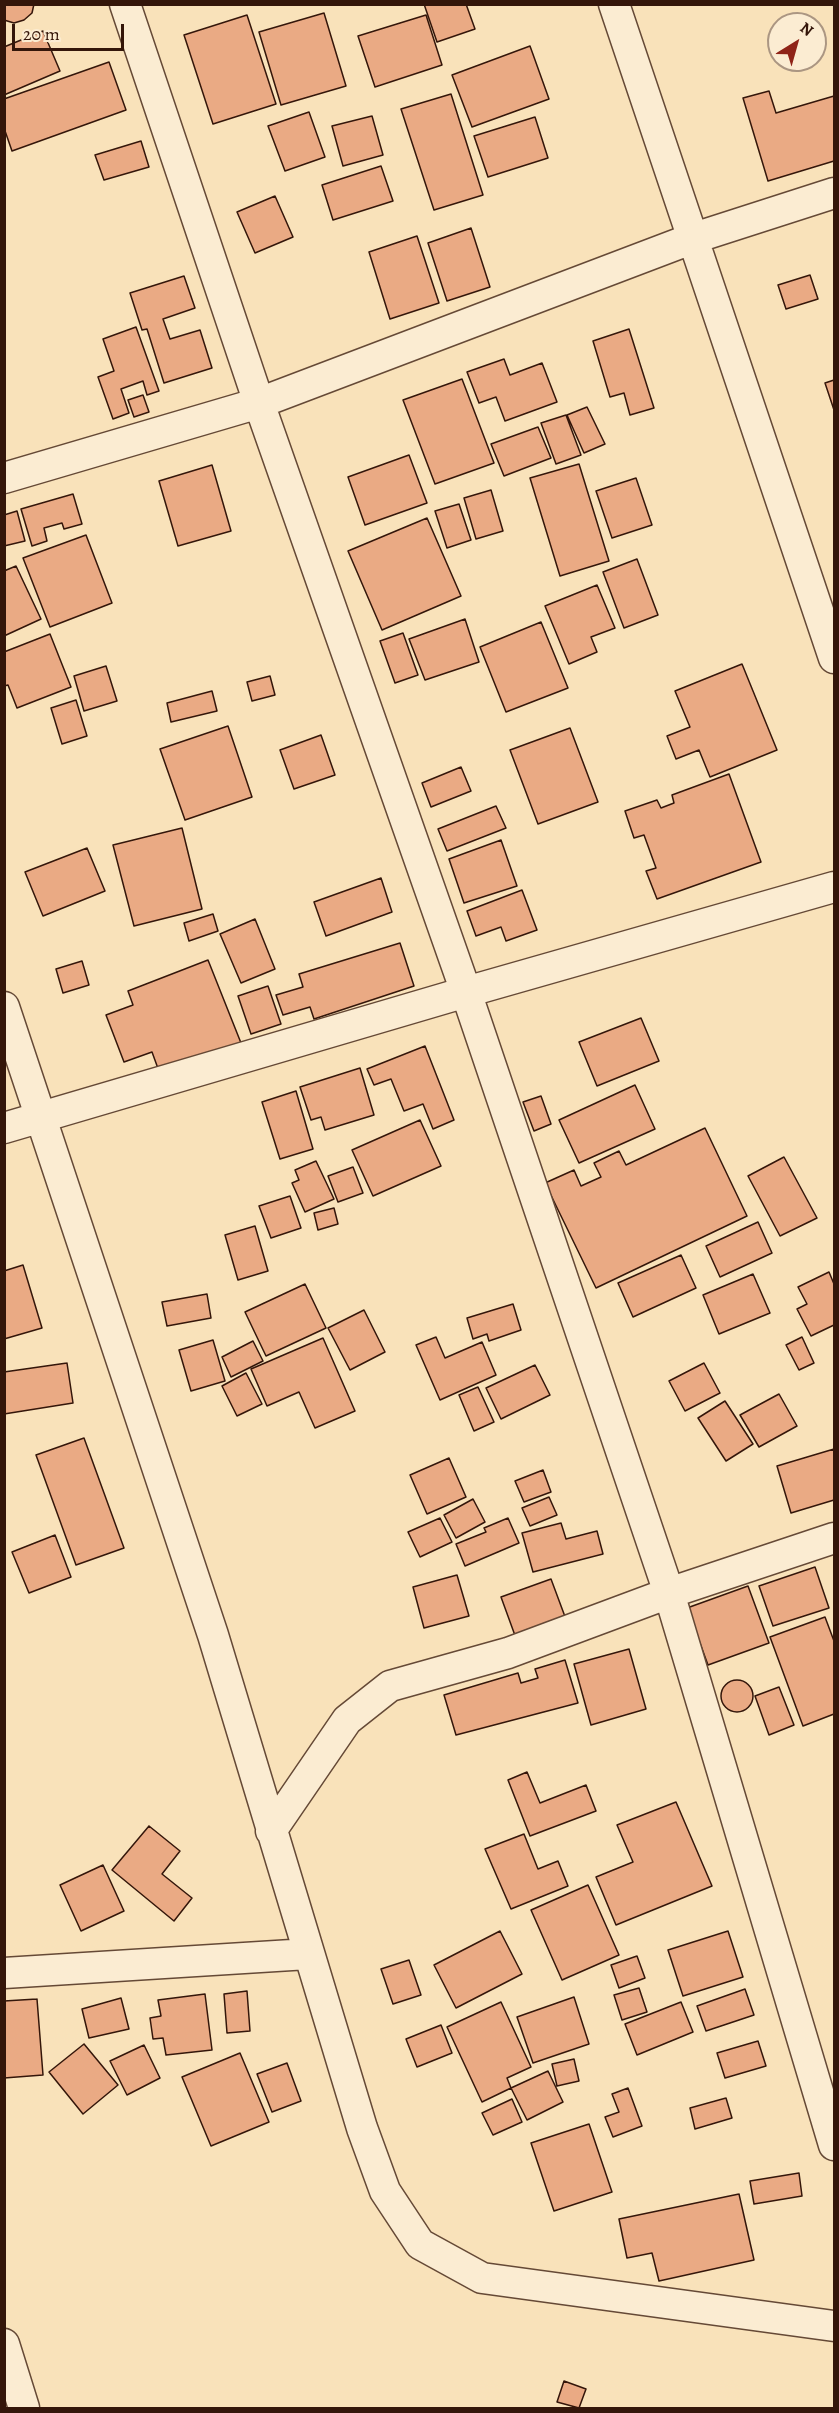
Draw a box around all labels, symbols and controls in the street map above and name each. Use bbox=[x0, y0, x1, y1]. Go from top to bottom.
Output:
scale bar bbox=[15, 12, 128, 50]
north arrow bbox=[767, 12, 827, 72]
text: N bbox=[795, 17, 818, 42]
text: 20 m bbox=[23, 22, 60, 46]

